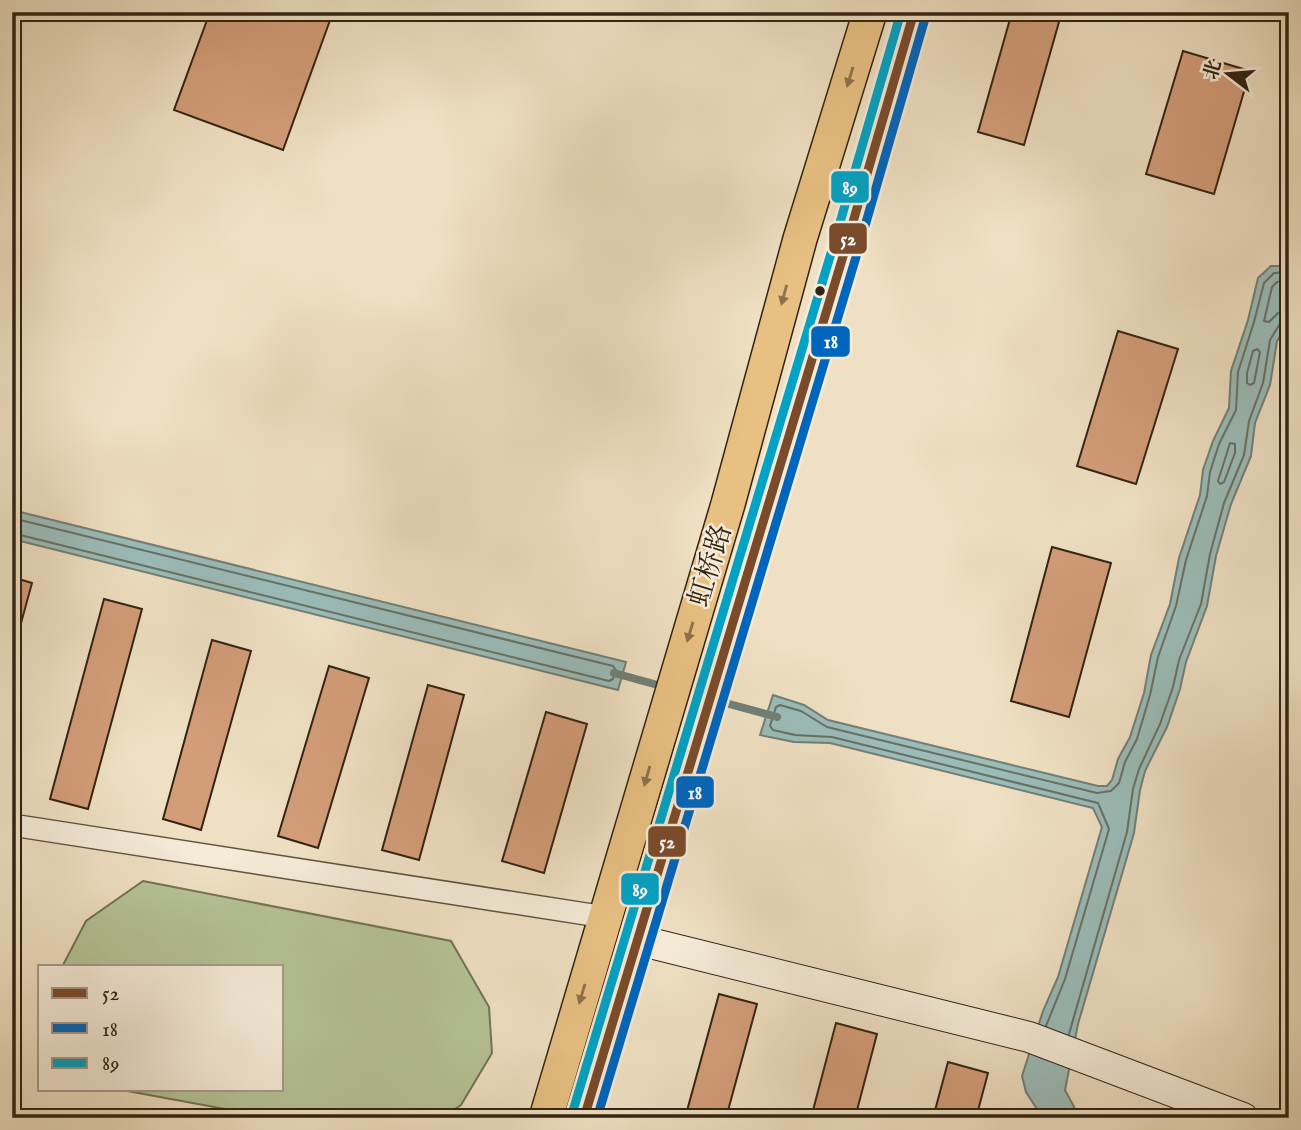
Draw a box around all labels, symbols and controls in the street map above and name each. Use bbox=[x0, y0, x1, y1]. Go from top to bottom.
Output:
north arrow bbox=[1192, 38, 1262, 108]
text: 北 bbox=[1199, 57, 1228, 82]
one-way arrow bbox=[844, 67, 855, 88]
line badge: 89 bbox=[830, 170, 870, 204]
text: 89 bbox=[842, 177, 858, 201]
line badge: 52 bbox=[828, 222, 868, 255]
text: 52 bbox=[840, 228, 856, 252]
unlabelled marker bbox=[813, 284, 827, 298]
one-way arrow bbox=[779, 285, 789, 306]
line badge: 18 bbox=[810, 325, 851, 358]
text: 18 bbox=[824, 331, 838, 355]
street label: 虹桥路 bbox=[682, 520, 740, 611]
one-way arrow bbox=[684, 622, 694, 643]
one-way arrow bbox=[641, 765, 652, 787]
line badge: 18 bbox=[675, 775, 715, 809]
text: 18 bbox=[688, 782, 702, 806]
line badge: 52 bbox=[647, 825, 687, 858]
text: 52 bbox=[659, 831, 675, 855]
line badge: 89 bbox=[620, 872, 660, 906]
text: 89 bbox=[632, 879, 648, 903]
legend bbox=[38, 965, 284, 1092]
text: 52 bbox=[102, 981, 120, 1008]
one-way arrow bbox=[577, 984, 587, 1005]
text: 18 bbox=[102, 1017, 118, 1044]
text: 89 bbox=[102, 1051, 119, 1078]

